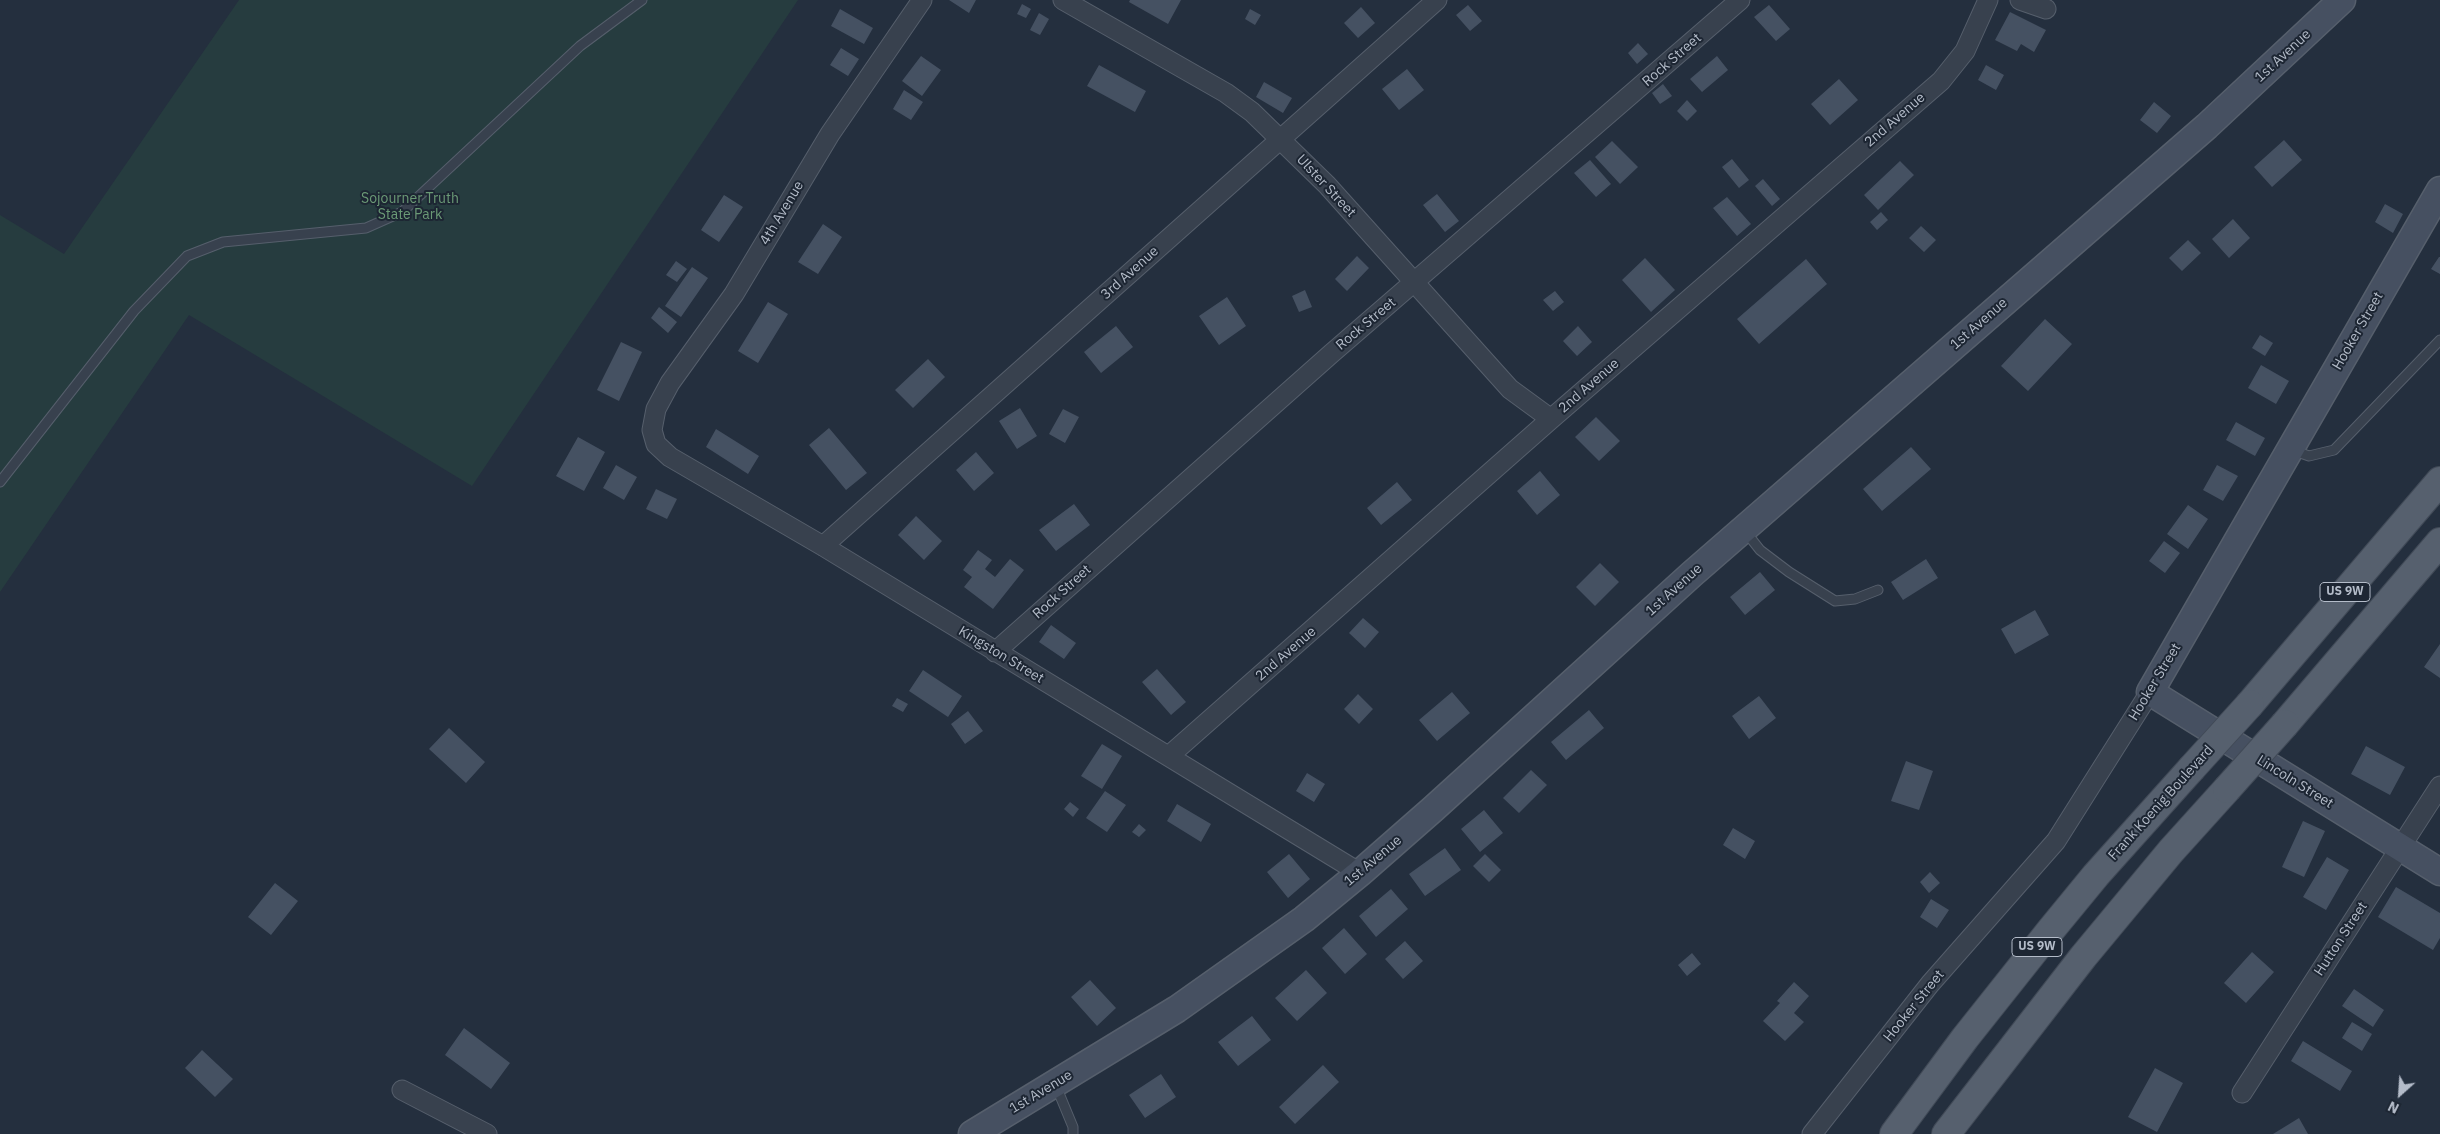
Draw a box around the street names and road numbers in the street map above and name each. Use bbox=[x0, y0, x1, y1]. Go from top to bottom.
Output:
street label: 1st Avenue bbox=[2252, 26, 2314, 86]
street label: Rock Street bbox=[1639, 30, 1705, 90]
street label: 2nd Avenue bbox=[1861, 89, 1929, 151]
street label: Ulster Street bbox=[1293, 151, 1359, 221]
street label: 4th Avenue bbox=[756, 178, 808, 248]
street label: 3rd Avenue bbox=[1098, 243, 1162, 303]
street label: Hooker Street bbox=[2329, 289, 2387, 373]
street label: Rock Street bbox=[1333, 294, 1399, 354]
street label: 1st Avenue bbox=[1947, 295, 2011, 353]
street label: 2nd Avenue bbox=[1555, 355, 1623, 417]
street label: 1st Avenue bbox=[1642, 560, 1706, 620]
street label: Rock Street bbox=[1029, 561, 1095, 623]
road number: US 9W bbox=[2320, 582, 2370, 602]
street label: Kingston Street bbox=[955, 623, 1047, 687]
street label: 2nd Avenue bbox=[1252, 623, 1320, 685]
street label: Hooker Street bbox=[2125, 640, 2185, 724]
street label: Frank Koenig Boulevard bbox=[2105, 742, 2217, 864]
street label: Lincoln Street bbox=[2254, 752, 2336, 812]
street label: 1st Avenue bbox=[1341, 832, 1405, 890]
street label: Hutton Street bbox=[2311, 899, 2371, 979]
road number: US 9W bbox=[2012, 938, 2062, 956]
street label: Hooker Street bbox=[1880, 967, 1948, 1045]
street label: 1st Avenue bbox=[1007, 1067, 1075, 1117]

